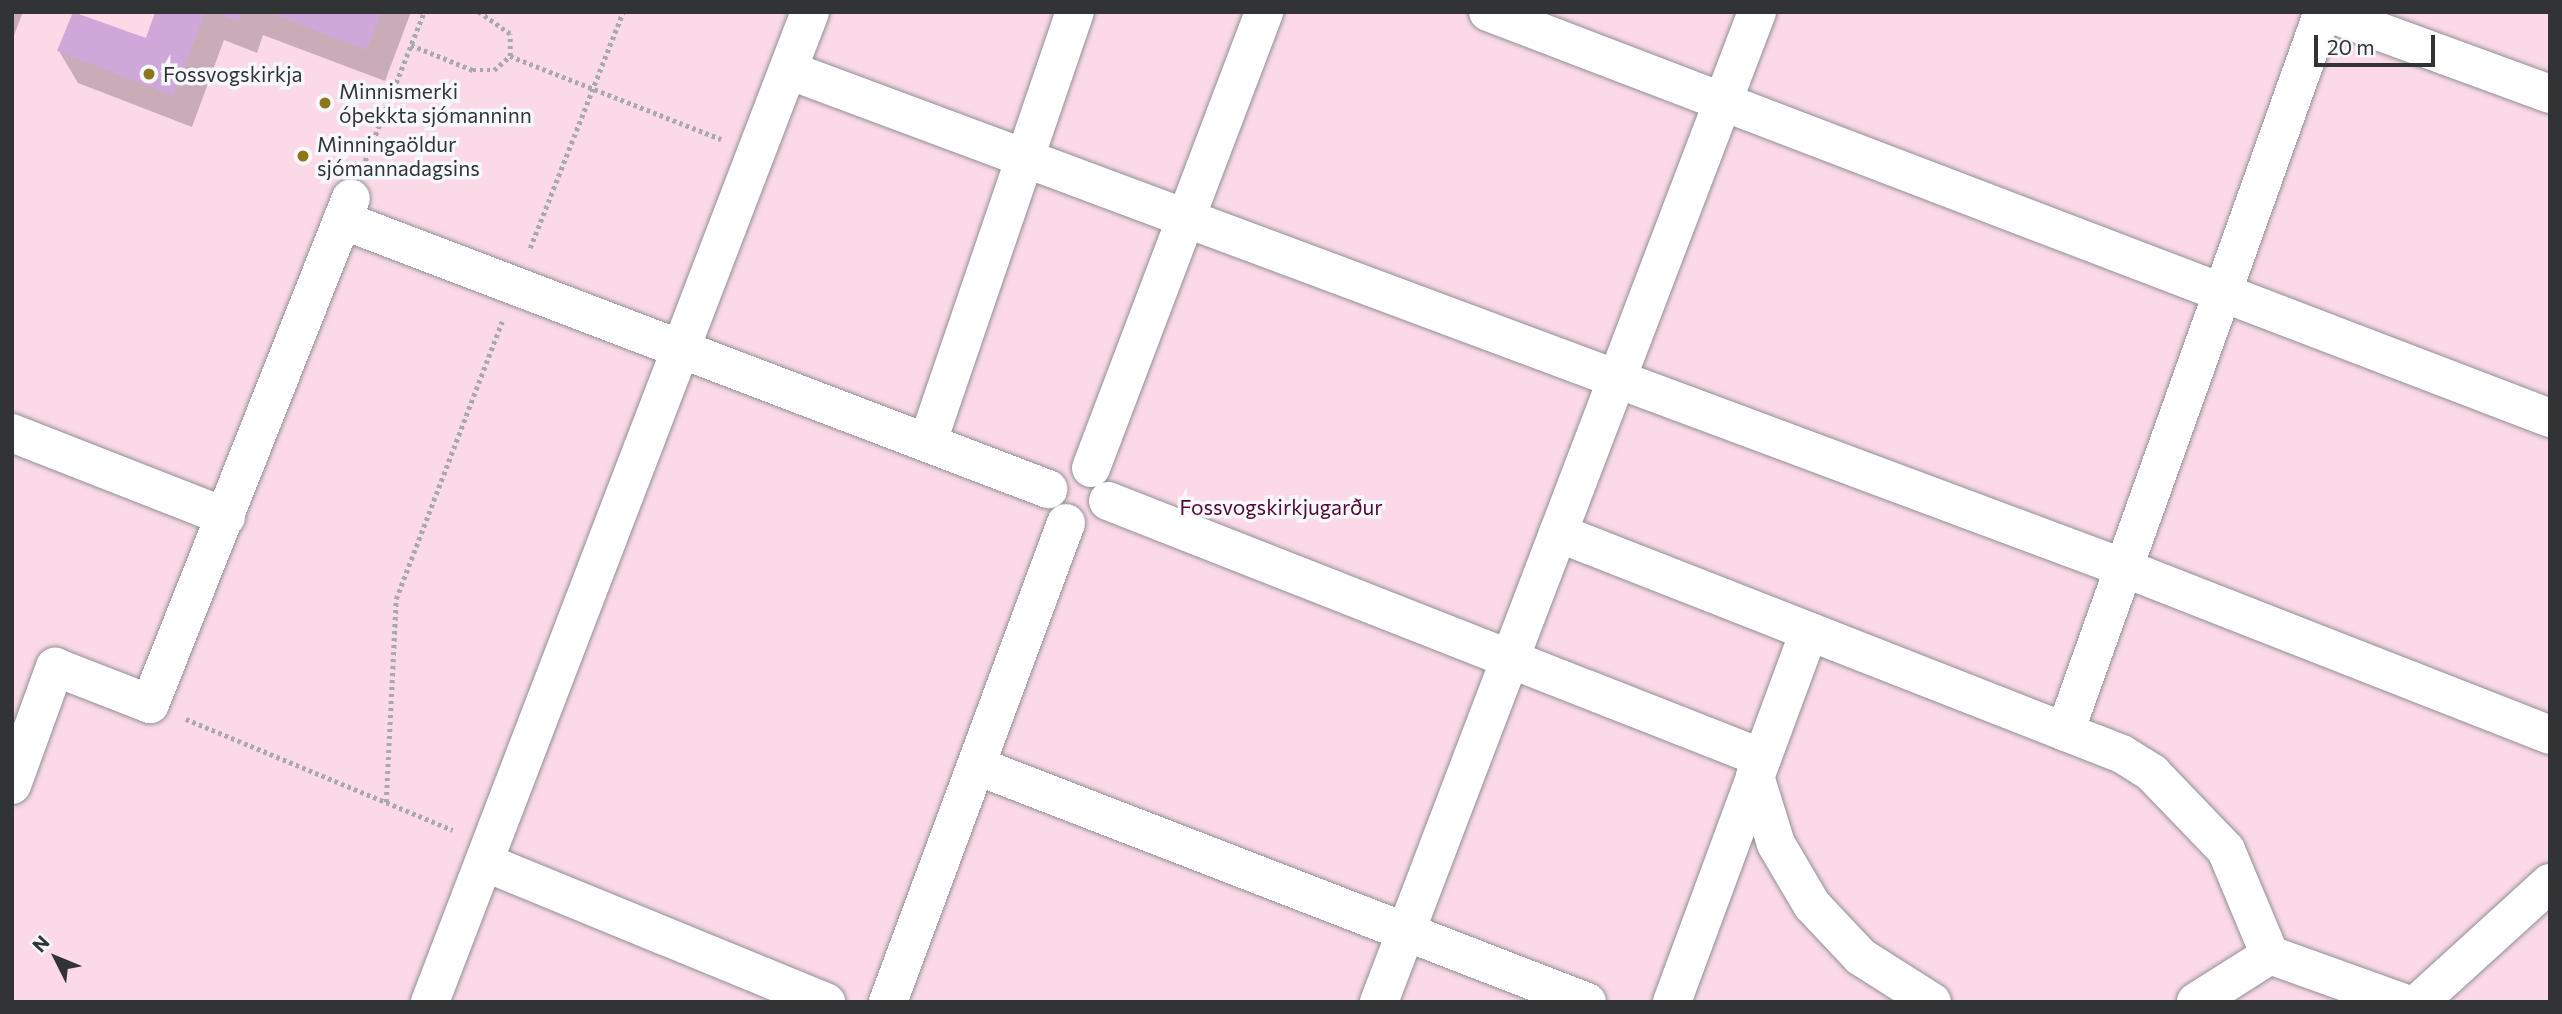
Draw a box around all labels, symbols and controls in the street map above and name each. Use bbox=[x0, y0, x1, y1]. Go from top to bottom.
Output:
scale bar bbox=[2317, 21, 2438, 65]
text: 20 m bbox=[2327, 34, 2375, 59]
place label: Fossvogskirkja bbox=[163, 61, 303, 87]
marker: Fossvogskirkja bbox=[141, 66, 157, 82]
place label: Minnismerki óþekkta sjómanninn bbox=[339, 78, 532, 128]
marker: Minnismerki óþekkta sjómanninn bbox=[317, 95, 333, 111]
place label: Minningaöldur sjómannadagsins bbox=[317, 131, 480, 181]
marker: Minningaöldur sjómannadagsins bbox=[295, 148, 311, 164]
park label: Fossvogskirkjugarður bbox=[1179, 494, 1383, 520]
north arrow bbox=[21, 923, 91, 993]
text: N bbox=[27, 930, 54, 956]

